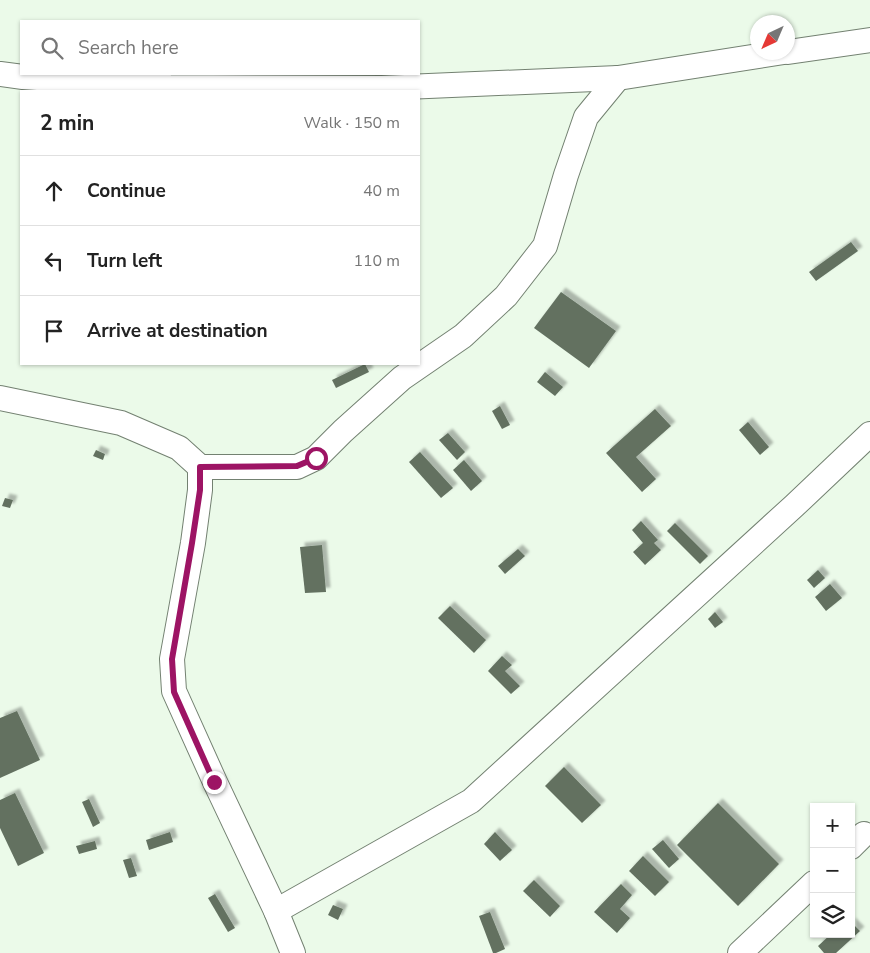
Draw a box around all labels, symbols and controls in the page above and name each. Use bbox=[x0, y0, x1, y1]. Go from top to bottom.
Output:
north arrow bbox=[750, 15, 795, 60]
search box bbox=[20, 20, 420, 75]
icon: search bbox=[38, 34, 66, 62]
text: Search here bbox=[78, 35, 179, 61]
text: 2 min bbox=[40, 109, 94, 137]
text: Walk · 150 m bbox=[304, 112, 400, 134]
icon: ahead bbox=[40, 177, 68, 205]
text: Continue bbox=[87, 178, 166, 204]
text: 40 m bbox=[363, 180, 400, 202]
icon: left bbox=[40, 247, 68, 275]
text: Turn left bbox=[87, 248, 162, 274]
text: 110 m bbox=[353, 250, 400, 272]
icon: arrive bbox=[40, 317, 68, 345]
text: Arrive at destination bbox=[87, 318, 268, 344]
route start bbox=[305, 447, 328, 470]
route end bbox=[203, 771, 226, 794]
map controls bbox=[810, 803, 855, 938]
button: + bbox=[810, 803, 855, 848]
button: − bbox=[810, 848, 855, 893]
button: layers bbox=[810, 893, 855, 938]

